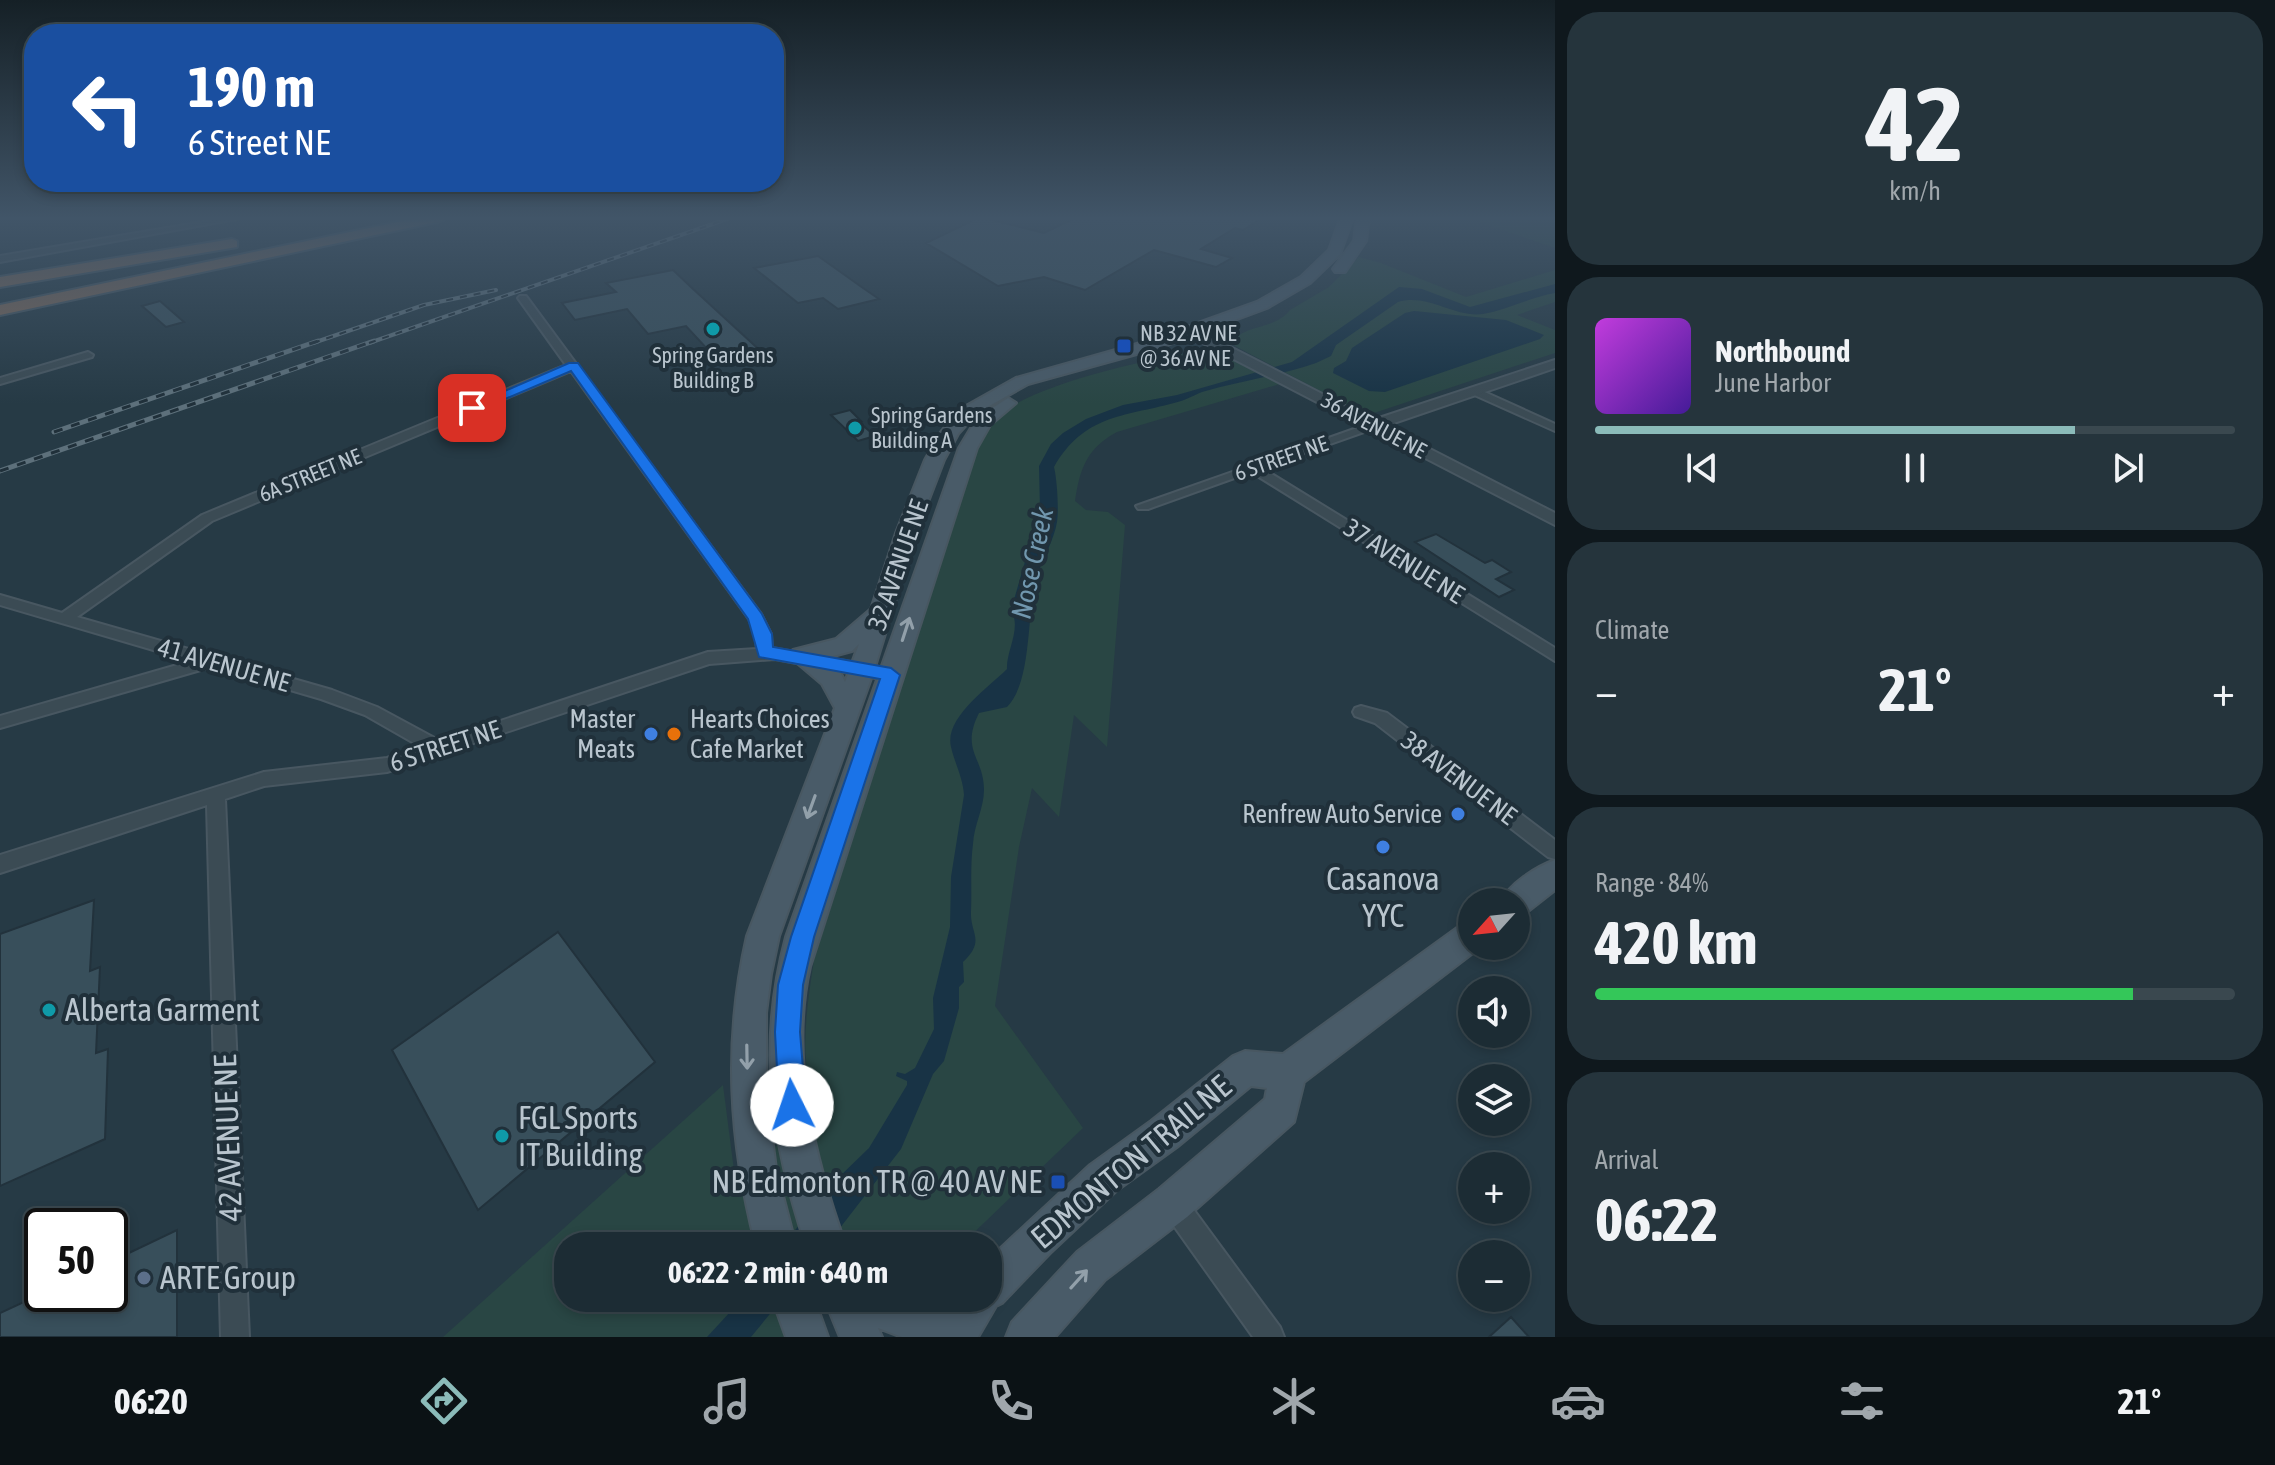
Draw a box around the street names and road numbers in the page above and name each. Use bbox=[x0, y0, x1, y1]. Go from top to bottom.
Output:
street label: 36 AVENUE NE bbox=[1317, 387, 1431, 464]
street label: 6 STREET NE bbox=[1231, 430, 1332, 486]
street label: 6A STREET NE bbox=[255, 443, 365, 507]
street label: 32 AVENUE NE bbox=[862, 496, 934, 634]
street label: 37 AVENUE NE bbox=[1338, 512, 1470, 610]
street label: 41 AVENUE NE bbox=[155, 632, 293, 698]
street label: 6 STREET NE bbox=[386, 714, 504, 778]
street label: 38 AVENUE NE bbox=[1396, 725, 1522, 831]
street label: 42 AVENUE NE bbox=[206, 1054, 249, 1222]
street label: EDMONTON TRAIL NE bbox=[1023, 1067, 1238, 1256]

